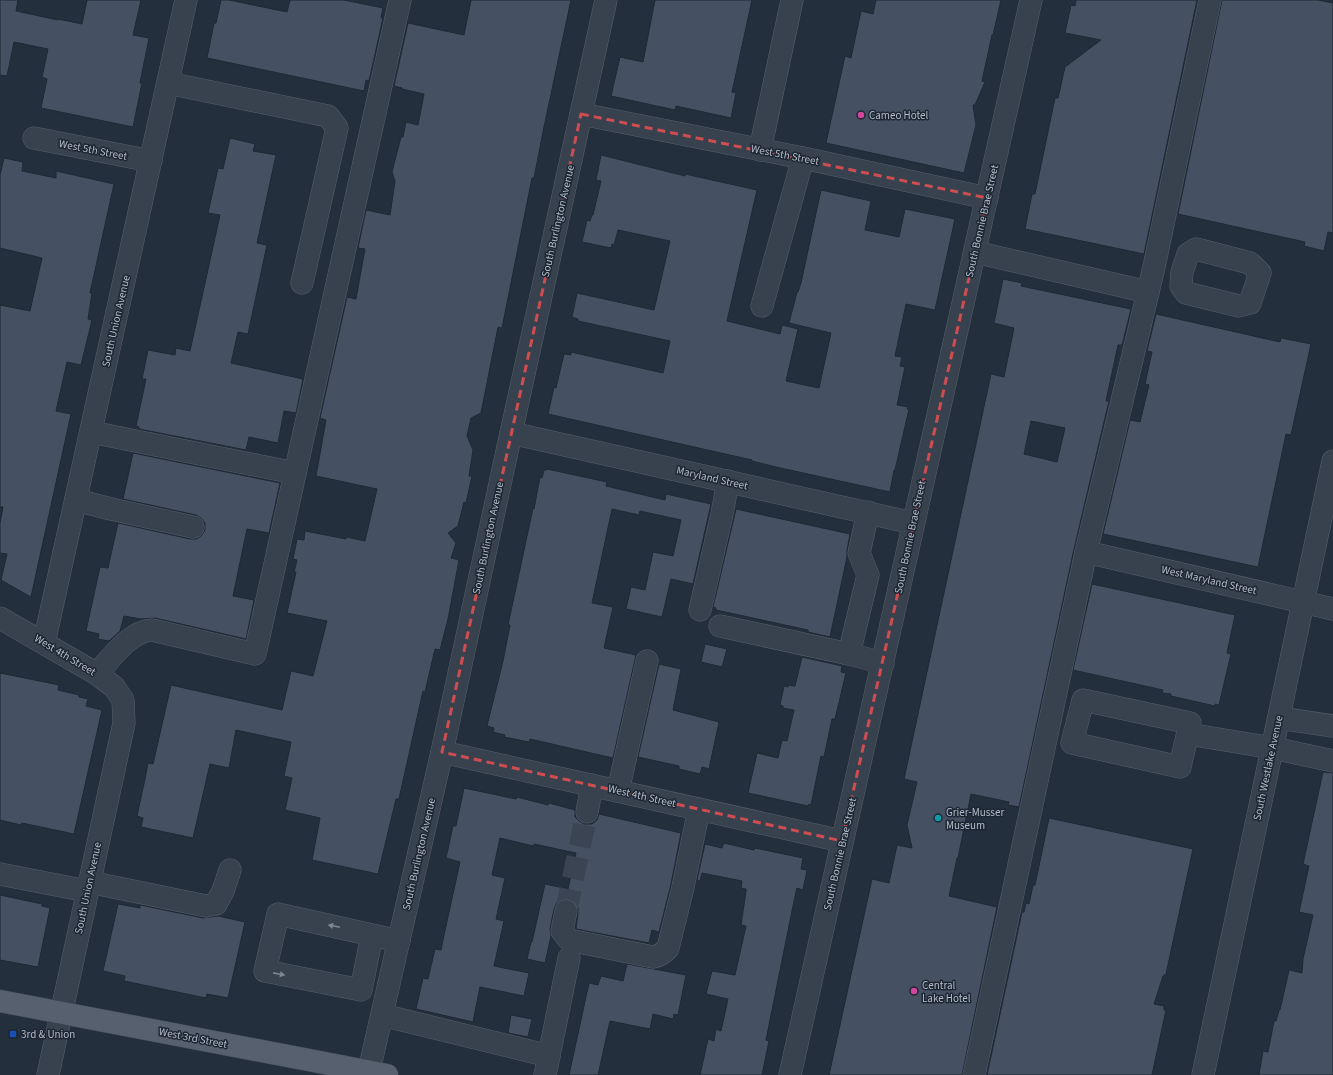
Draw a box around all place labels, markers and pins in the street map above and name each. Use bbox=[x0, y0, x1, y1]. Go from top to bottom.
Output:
place label: Cameo Hotel bbox=[869, 108, 929, 123]
marker: Cameo Hotel bbox=[856, 110, 866, 120]
place label: Grier-Musser Museum bbox=[946, 805, 1004, 833]
marker: Grier-Musser Museum bbox=[933, 813, 943, 823]
place label: Central Lake Hotel bbox=[922, 978, 971, 1006]
marker: Central Lake Hotel bbox=[909, 986, 919, 996]
place label: 3rd & Union bbox=[21, 1027, 75, 1042]
marker: 3rd & Union bbox=[8, 1029, 18, 1039]

